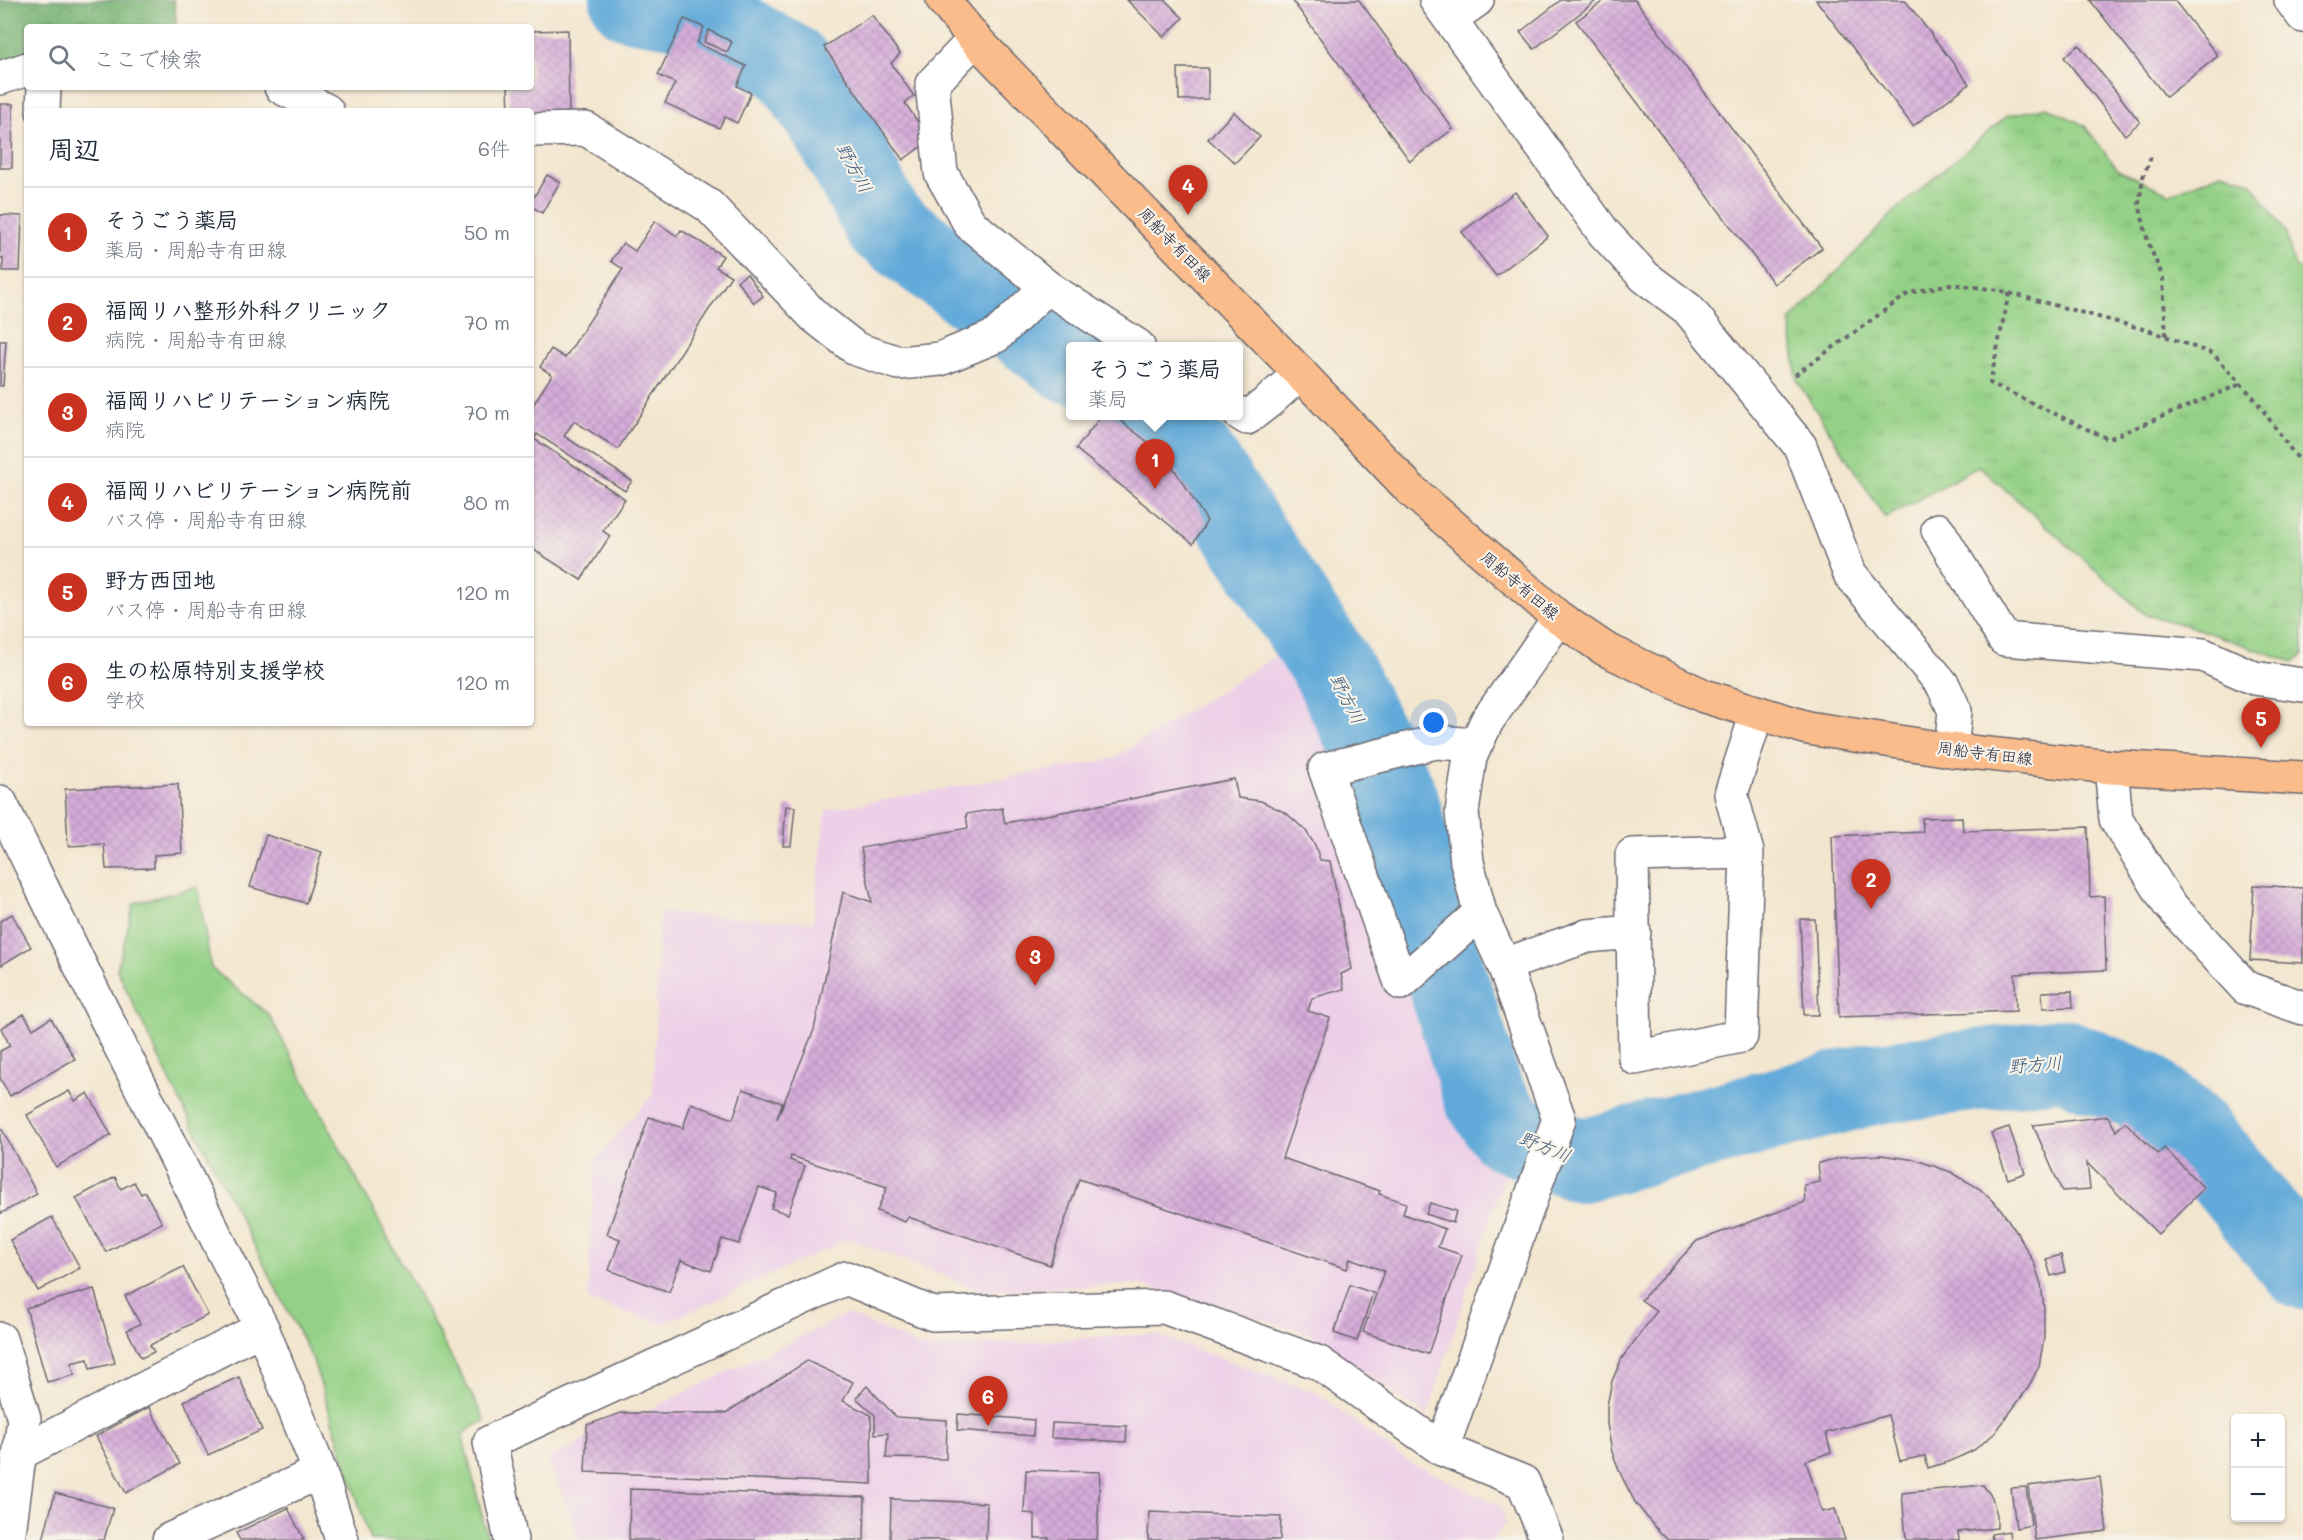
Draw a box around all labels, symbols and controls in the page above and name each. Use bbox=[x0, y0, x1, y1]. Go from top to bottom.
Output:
search box bbox=[24, 24, 534, 90]
icon: search bbox=[45, 41, 78, 74]
text: ここで検索 bbox=[93, 44, 203, 73]
text: 周辺 bbox=[48, 132, 100, 166]
text: 6件 bbox=[478, 135, 510, 161]
water label: 野方川 bbox=[832, 138, 878, 197]
pin: 4 bbox=[1168, 166, 1208, 215]
street label: 周船寺有田線 bbox=[1134, 202, 1216, 285]
text: そうごう薬局 bbox=[105, 205, 238, 234]
text: 1 bbox=[63, 219, 72, 245]
text: 50 m bbox=[464, 219, 510, 245]
text: 薬局 · 周船寺有田線 bbox=[105, 236, 287, 262]
text: 福岡リハ整形外科クリニック bbox=[105, 295, 391, 324]
text: 2 bbox=[62, 309, 73, 335]
text: 70 m bbox=[464, 309, 510, 335]
text: 病院 · 周船寺有田線 bbox=[105, 326, 287, 352]
popup bbox=[1066, 342, 1243, 420]
text: そうごう薬局 bbox=[1088, 354, 1221, 383]
text: 福岡リハビリテーション病院 bbox=[105, 385, 390, 414]
text: 薬局 bbox=[1088, 385, 1128, 411]
text: 3 bbox=[62, 399, 74, 425]
text: 70 m bbox=[464, 399, 510, 425]
text: 病院 bbox=[105, 416, 145, 442]
pin: 1 bbox=[1136, 440, 1174, 489]
text: 福岡リハビリテーション病院前 bbox=[105, 475, 412, 504]
text: 4 bbox=[61, 489, 74, 515]
text: 80 m bbox=[463, 489, 510, 515]
text: バス停 · 周船寺有田線 bbox=[105, 506, 307, 532]
street label: 周船寺有田線 bbox=[1477, 546, 1564, 624]
text: 野方西団地 bbox=[105, 565, 215, 594]
text: 5 bbox=[62, 579, 73, 605]
text: 120 m bbox=[455, 579, 510, 605]
text: バス停 · 周船寺有田線 bbox=[105, 596, 307, 622]
text: 生の松原特別支援学校 bbox=[105, 655, 325, 684]
text: 6 bbox=[61, 669, 74, 695]
text: 120 m bbox=[455, 669, 510, 695]
water label: 野方川 bbox=[1325, 669, 1371, 728]
text: 学校 bbox=[105, 686, 145, 712]
pin: 5 bbox=[2242, 698, 2280, 748]
your location bbox=[1419, 708, 1448, 737]
street label: 周船寺有田線 bbox=[1936, 736, 2034, 769]
pin: 2 bbox=[1852, 860, 1890, 909]
pin: 3 bbox=[1016, 936, 1054, 986]
water label: 野方川 bbox=[2007, 1050, 2063, 1078]
water label: 野方川 bbox=[1516, 1125, 1575, 1167]
pin: 6 bbox=[968, 1376, 1008, 1426]
map controls bbox=[2231, 1414, 2285, 1522]
button: + bbox=[2231, 1414, 2285, 1468]
button: − bbox=[2231, 1468, 2285, 1522]

